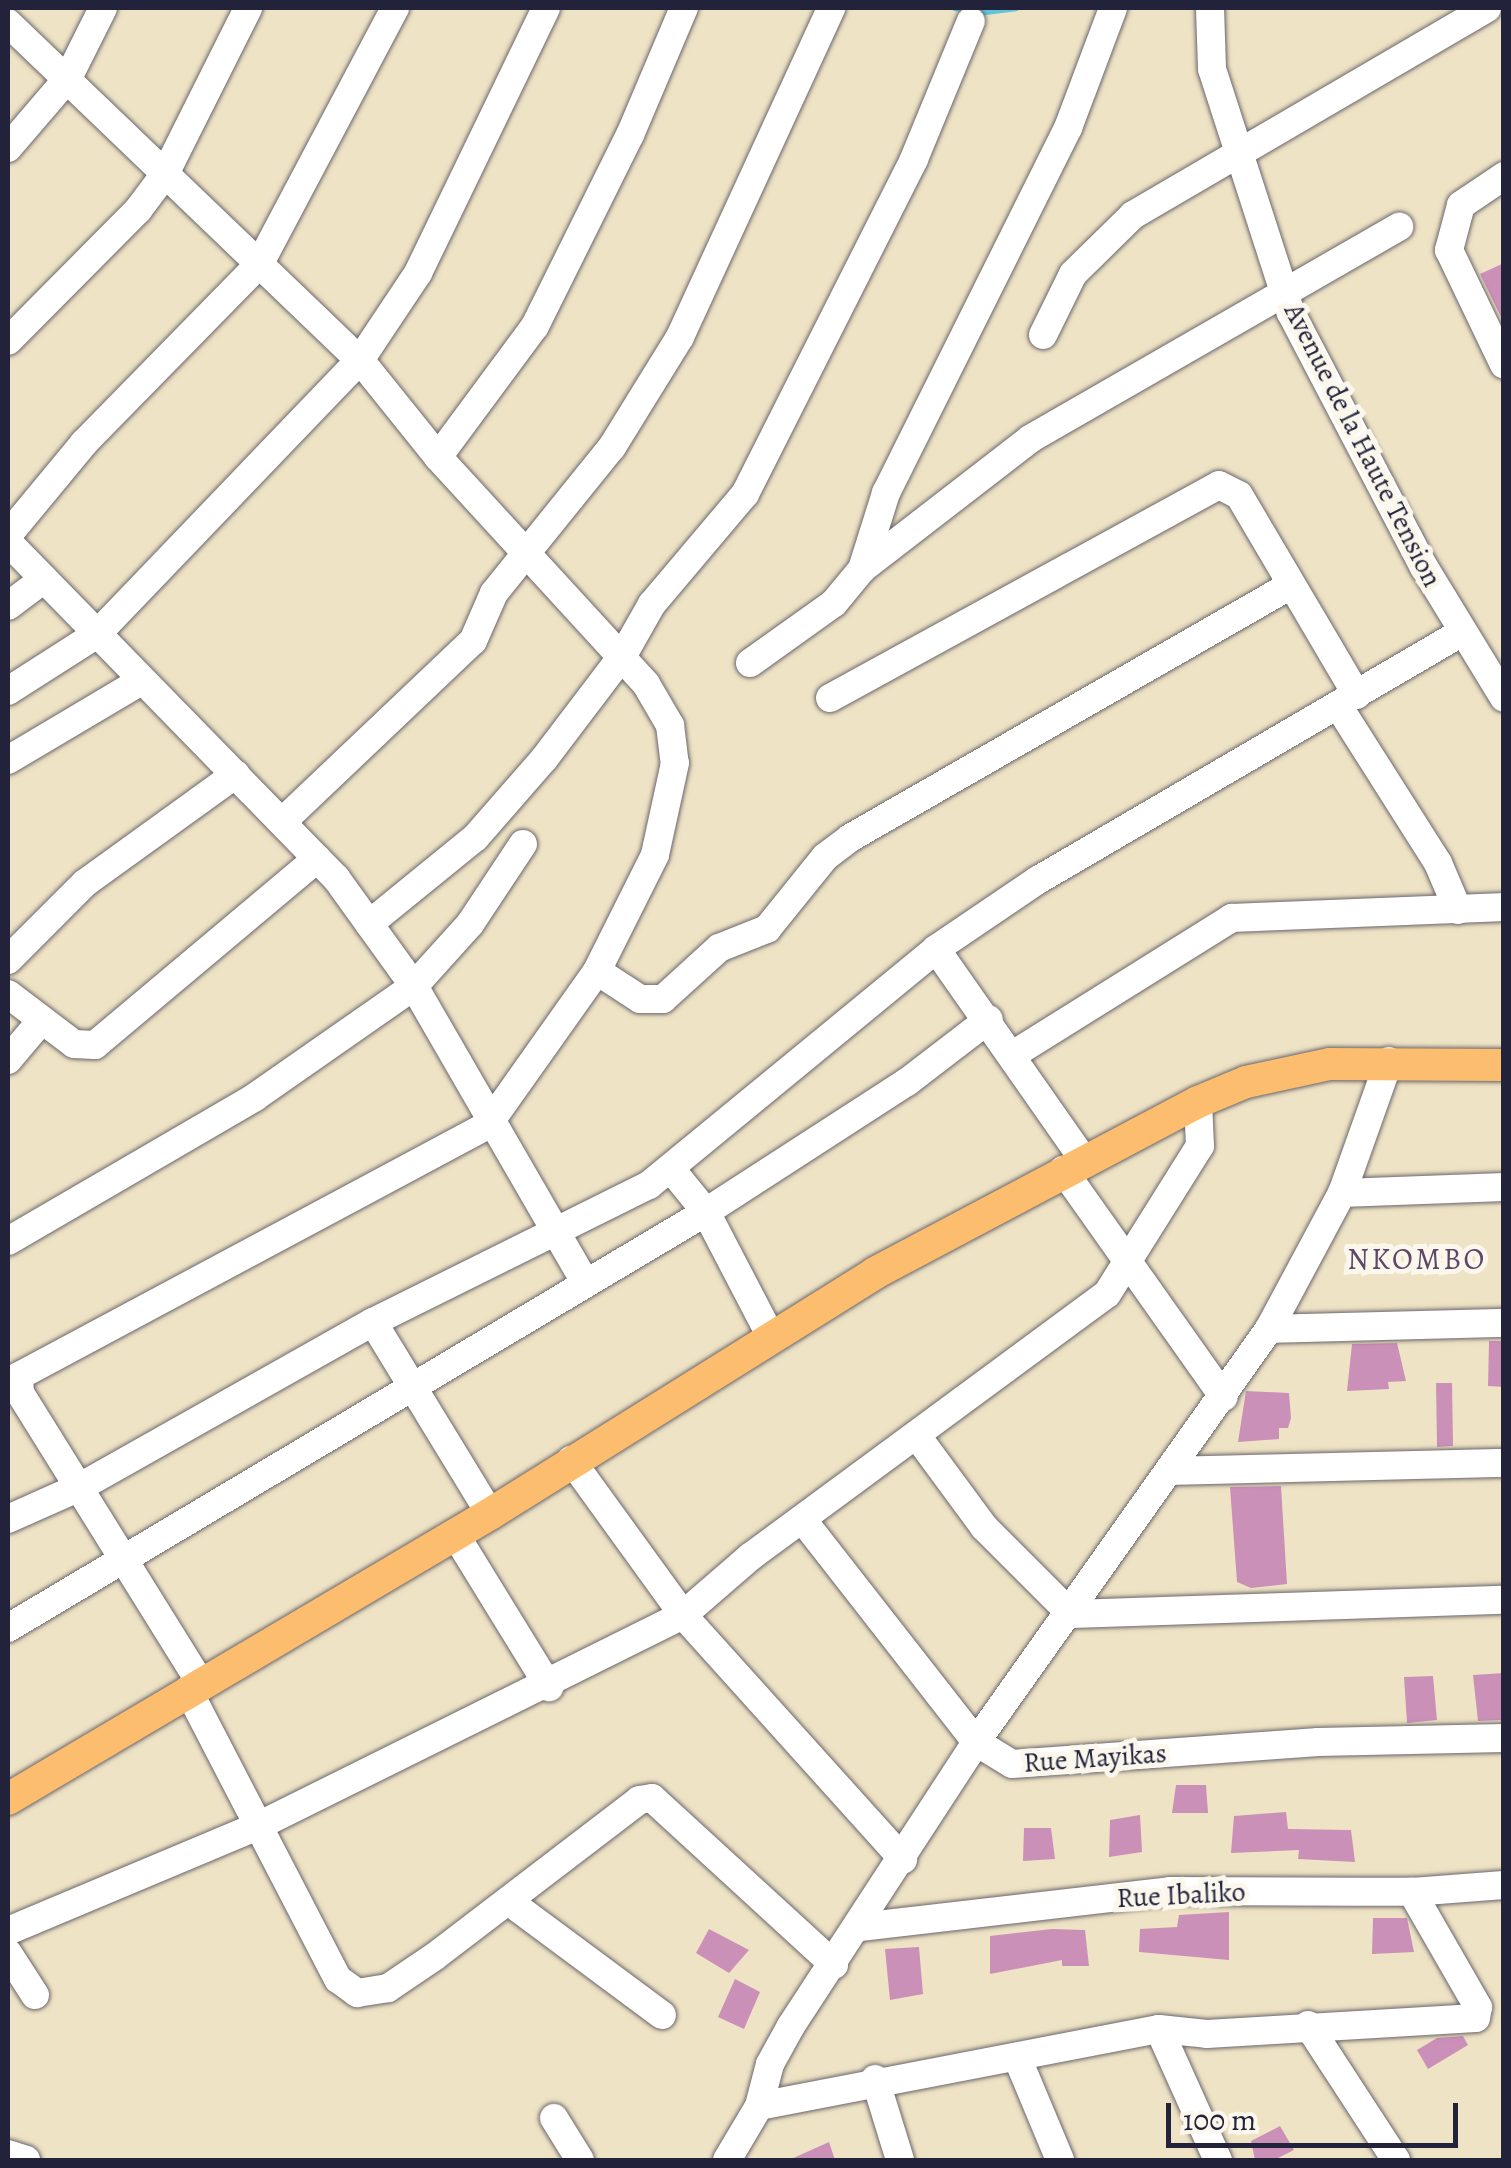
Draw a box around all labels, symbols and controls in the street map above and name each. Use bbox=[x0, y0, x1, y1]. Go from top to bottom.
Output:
street label: Avenue de la Haute Tension bbox=[1277, 298, 1449, 592]
district label: NKOMBO bbox=[1347, 1241, 1487, 1277]
street label: Rue Mayikas bbox=[1022, 1736, 1168, 1780]
street label: Rue Ibaliko bbox=[1116, 1875, 1246, 1915]
scale bar bbox=[1171, 2083, 1464, 2145]
text: 100 m bbox=[1183, 2100, 1256, 2140]

